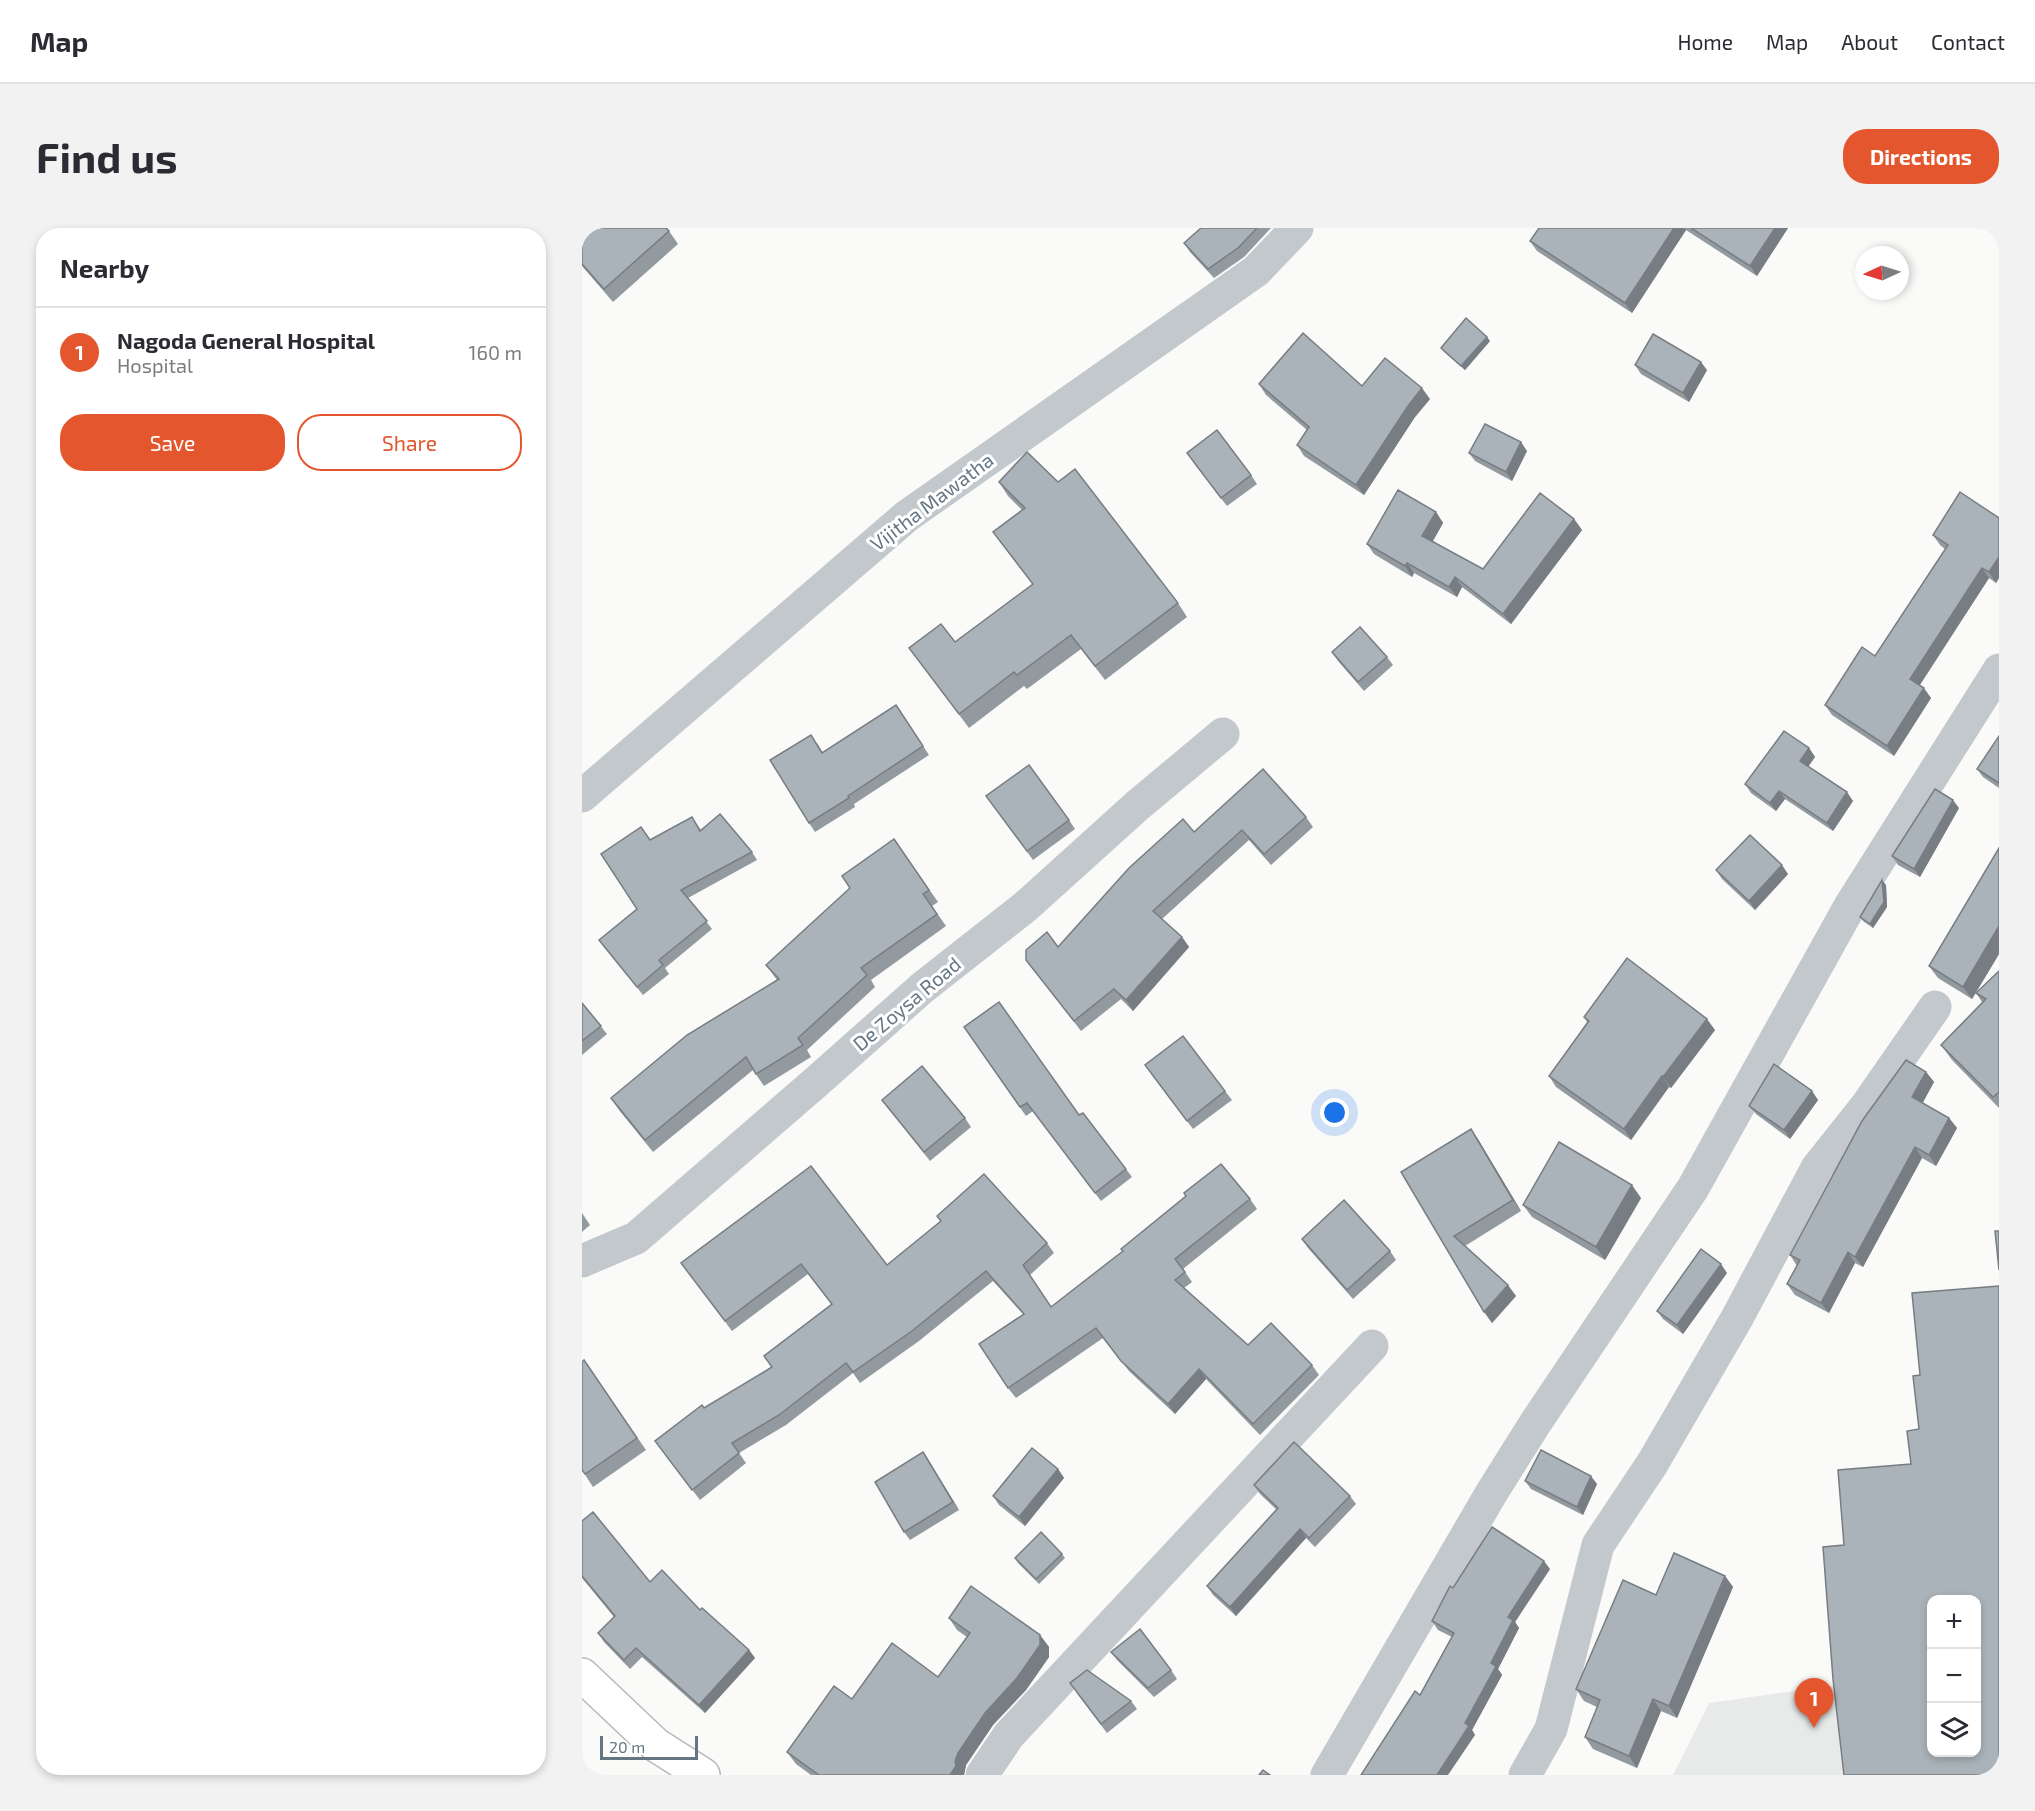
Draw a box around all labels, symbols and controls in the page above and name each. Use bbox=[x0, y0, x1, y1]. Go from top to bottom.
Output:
text: Map bbox=[30, 24, 88, 58]
text: Home bbox=[1677, 29, 1733, 54]
text: Map bbox=[1766, 29, 1808, 54]
text: About bbox=[1841, 29, 1898, 54]
text: Contact bbox=[1931, 29, 2005, 54]
button: Directions bbox=[1843, 129, 1999, 184]
text: Find us bbox=[36, 131, 178, 181]
north arrow bbox=[1855, 246, 1909, 300]
text: Nearby bbox=[60, 252, 149, 283]
text: Nagoda General Hospital bbox=[117, 327, 375, 353]
text: 1 bbox=[75, 340, 84, 364]
text: 160 m bbox=[469, 340, 522, 364]
text: Hospital bbox=[117, 353, 193, 377]
button: Save bbox=[60, 414, 285, 471]
button: Share bbox=[297, 414, 522, 471]
street label: Vijitha Mawatha bbox=[865, 447, 998, 555]
street label: De Zoysa Road bbox=[848, 951, 965, 1055]
your location bbox=[1320, 1098, 1349, 1127]
map controls bbox=[1927, 1595, 1981, 1757]
button: + bbox=[1927, 1595, 1981, 1649]
button: − bbox=[1927, 1649, 1981, 1703]
pin: 1 bbox=[1794, 1678, 1834, 1728]
button: layers bbox=[1927, 1703, 1981, 1757]
scale bar bbox=[600, 1733, 698, 1760]
text: 20 m bbox=[609, 1737, 645, 1756]

